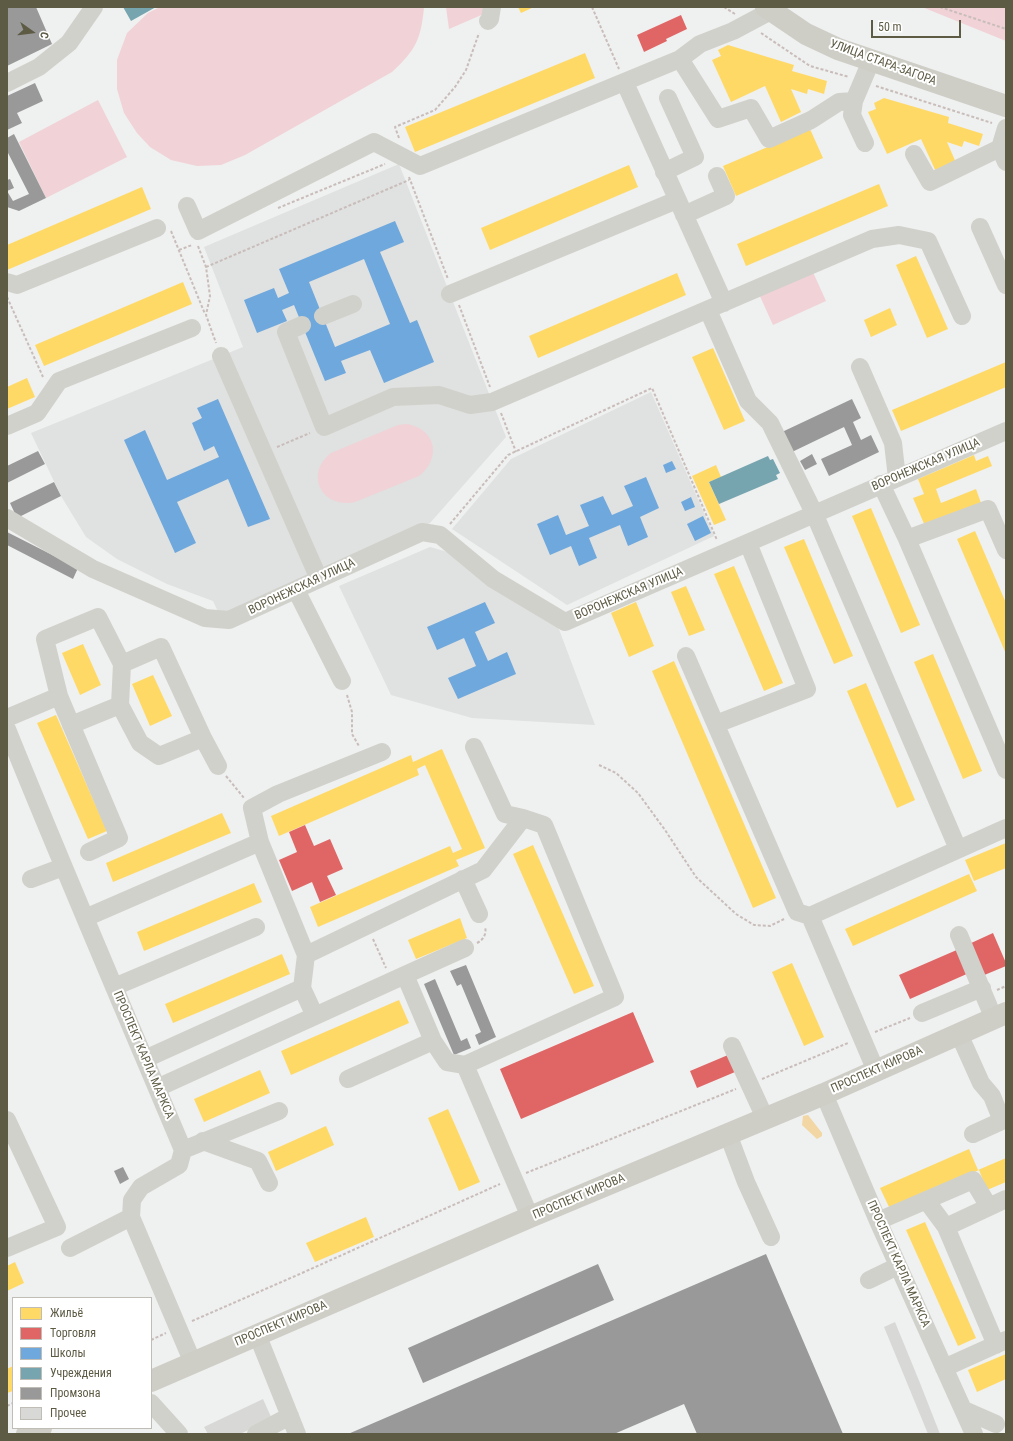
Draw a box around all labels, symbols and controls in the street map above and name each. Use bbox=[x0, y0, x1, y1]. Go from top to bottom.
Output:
north arrow bbox=[12, 12, 52, 52]
scale bar bbox=[873, 12, 963, 38]
text: 50 m bbox=[878, 20, 902, 34]
text: С bbox=[37, 30, 51, 40]
street label: УЛИЦА СТАРА-ЗАГОРА bbox=[828, 37, 938, 89]
street label: ВОРОНЕЖСКАЯ УЛИЦА bbox=[870, 436, 982, 494]
street label: ВОРОНЕЖСКАЯ УЛИЦА bbox=[246, 556, 358, 618]
street label: ВОРОНЕЖСКАЯ УЛИЦА bbox=[573, 565, 685, 623]
street label: ПРОСПЕКТ КАРЛА МАРКСА bbox=[110, 989, 176, 1121]
street label: ПРОСПЕКТ КИРОВА bbox=[829, 1043, 925, 1097]
street label: ПРОСПЕКТ КИРОВА bbox=[531, 1171, 627, 1223]
street label: ПРОСПЕКТ КАРЛА МАРКСА bbox=[863, 1198, 933, 1330]
legend bbox=[12, 1297, 152, 1429]
street label: ПРОСПЕКТ КИРОВА bbox=[233, 1298, 329, 1350]
text: Жильё bbox=[50, 1306, 83, 1320]
text: Торговля bbox=[50, 1326, 96, 1340]
text: Школы bbox=[50, 1346, 86, 1360]
text: Учреждения bbox=[50, 1366, 112, 1380]
text: Промзона bbox=[50, 1386, 100, 1400]
text: Прочее bbox=[50, 1406, 86, 1420]

